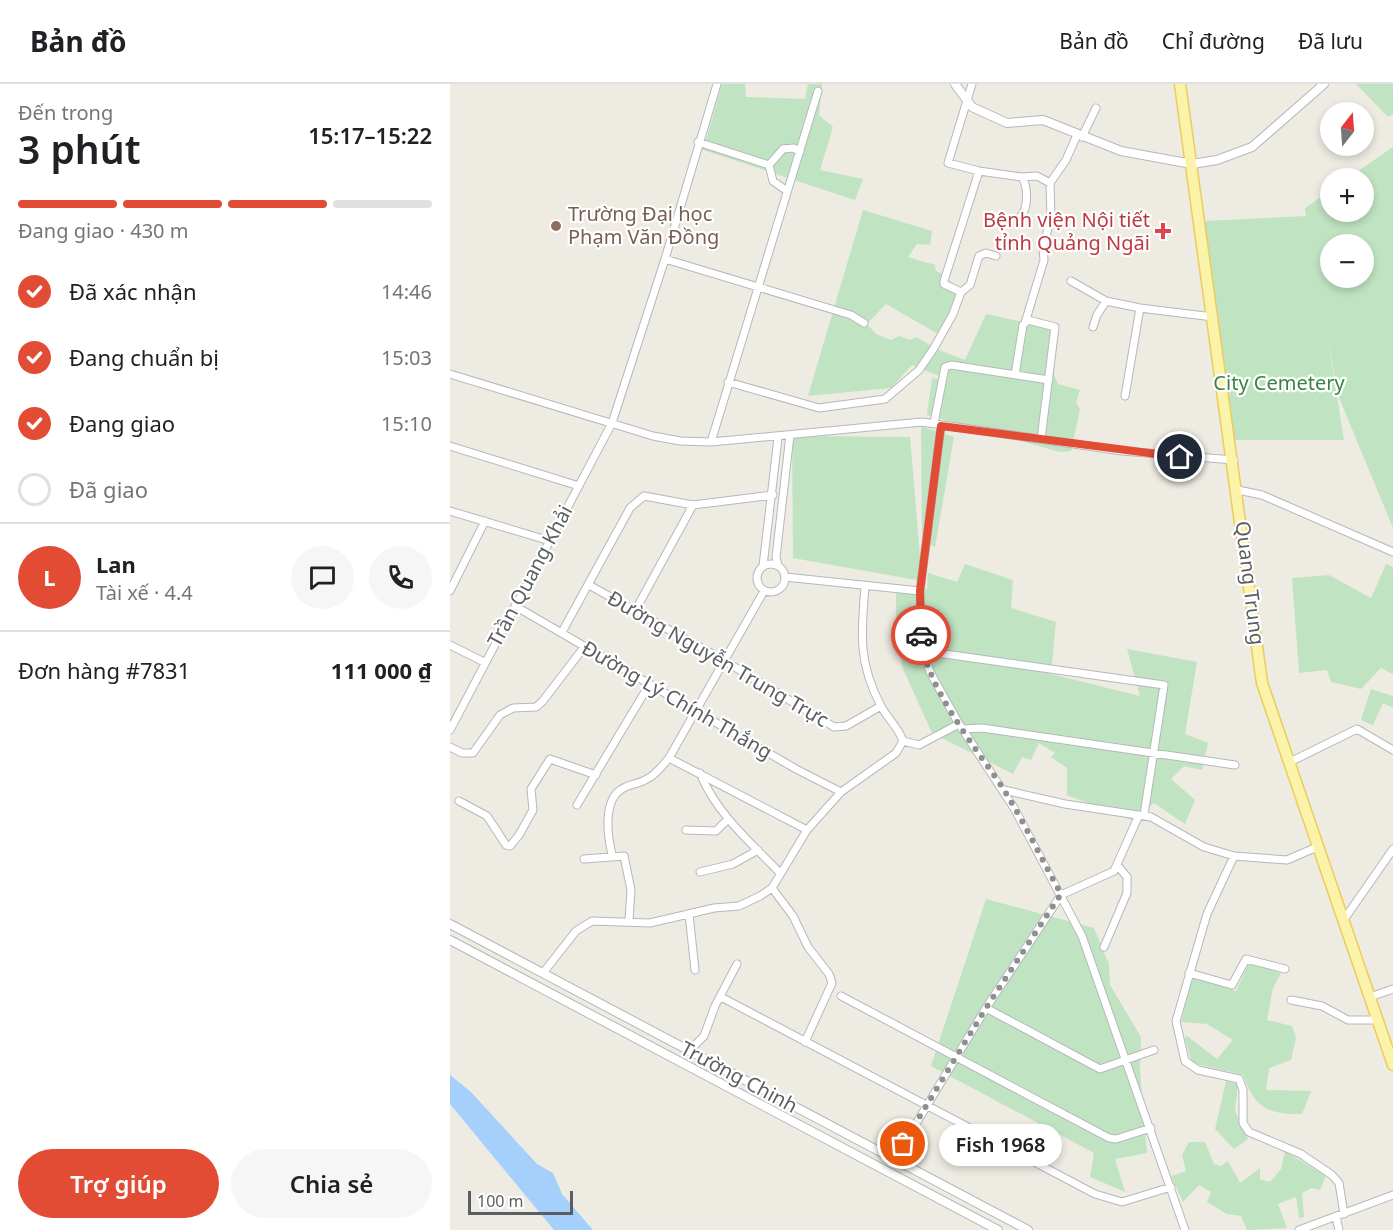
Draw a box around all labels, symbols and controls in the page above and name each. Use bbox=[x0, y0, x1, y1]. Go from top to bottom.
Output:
text: Bản đồ bbox=[30, 22, 126, 60]
text: Bản đồ bbox=[1059, 27, 1129, 55]
text: Chỉ đường bbox=[1162, 27, 1265, 55]
text: Đã lưu bbox=[1298, 27, 1363, 55]
text: Đến trong bbox=[18, 99, 113, 126]
north arrow bbox=[1320, 102, 1374, 156]
map controls bbox=[1320, 102, 1374, 288]
text: 15:17–15:22 bbox=[308, 120, 432, 150]
text: 3 phút bbox=[18, 122, 140, 175]
button: + bbox=[1320, 168, 1374, 222]
place label: Trường Đại học Phạm Văn Đồng bbox=[568, 200, 719, 250]
place label: Bệnh viện Nội tiết tỉnh Quảng Ngãi bbox=[983, 206, 1150, 256]
text: Đang giao · 430 m bbox=[18, 217, 188, 244]
marker: Trường Đại học Phạm Văn Đồng bbox=[549, 219, 563, 233]
marker: Bệnh viện Nội tiết tỉnh Quảng Ngãi bbox=[1154, 222, 1172, 240]
button: − bbox=[1320, 234, 1374, 288]
icon: check bbox=[18, 275, 51, 308]
text: Đã xác nhận bbox=[69, 276, 197, 306]
text: 14:46 bbox=[381, 278, 432, 305]
icon: check bbox=[18, 341, 51, 374]
text: Đang chuẩn bị bbox=[69, 342, 219, 372]
text: 15:03 bbox=[381, 344, 432, 371]
park label: City Cemetery bbox=[1213, 369, 1345, 396]
icon: check bbox=[18, 407, 51, 440]
text: Đang giao bbox=[69, 408, 175, 438]
text: 15:10 bbox=[381, 410, 432, 437]
pin bbox=[1154, 431, 1205, 482]
icon: home bbox=[1163, 440, 1196, 473]
text: Đã giao bbox=[69, 474, 148, 504]
street label: Trần Quang Khải bbox=[481, 500, 578, 651]
street label: Quang Trung bbox=[1230, 520, 1271, 646]
button: chat bbox=[291, 546, 354, 609]
button: phone bbox=[369, 546, 432, 609]
text: Lan bbox=[96, 549, 136, 579]
text: L bbox=[43, 562, 56, 592]
text: Tài xế · 4.4 bbox=[96, 579, 193, 606]
street label: Đường Nguyễn Trung Trực bbox=[603, 584, 834, 733]
courier bbox=[891, 605, 951, 665]
icon: car bbox=[905, 619, 938, 652]
street label: Đường Lý Chính Thắng bbox=[577, 634, 777, 765]
text: Đơn hàng #7831 bbox=[18, 655, 190, 685]
text: 111 000 ₫ bbox=[331, 655, 432, 685]
street label: Trường Chinh bbox=[676, 1034, 802, 1119]
pin bbox=[877, 1118, 928, 1169]
callout: Fish 1968 bbox=[939, 1123, 1062, 1165]
icon: bag bbox=[886, 1127, 919, 1160]
text: Fish 1968 bbox=[956, 1131, 1046, 1158]
button: Trợ giúp bbox=[18, 1149, 219, 1218]
button: Chia sẻ bbox=[231, 1149, 432, 1218]
scale bar bbox=[468, 1188, 573, 1216]
text: 100 m bbox=[477, 1190, 524, 1212]

